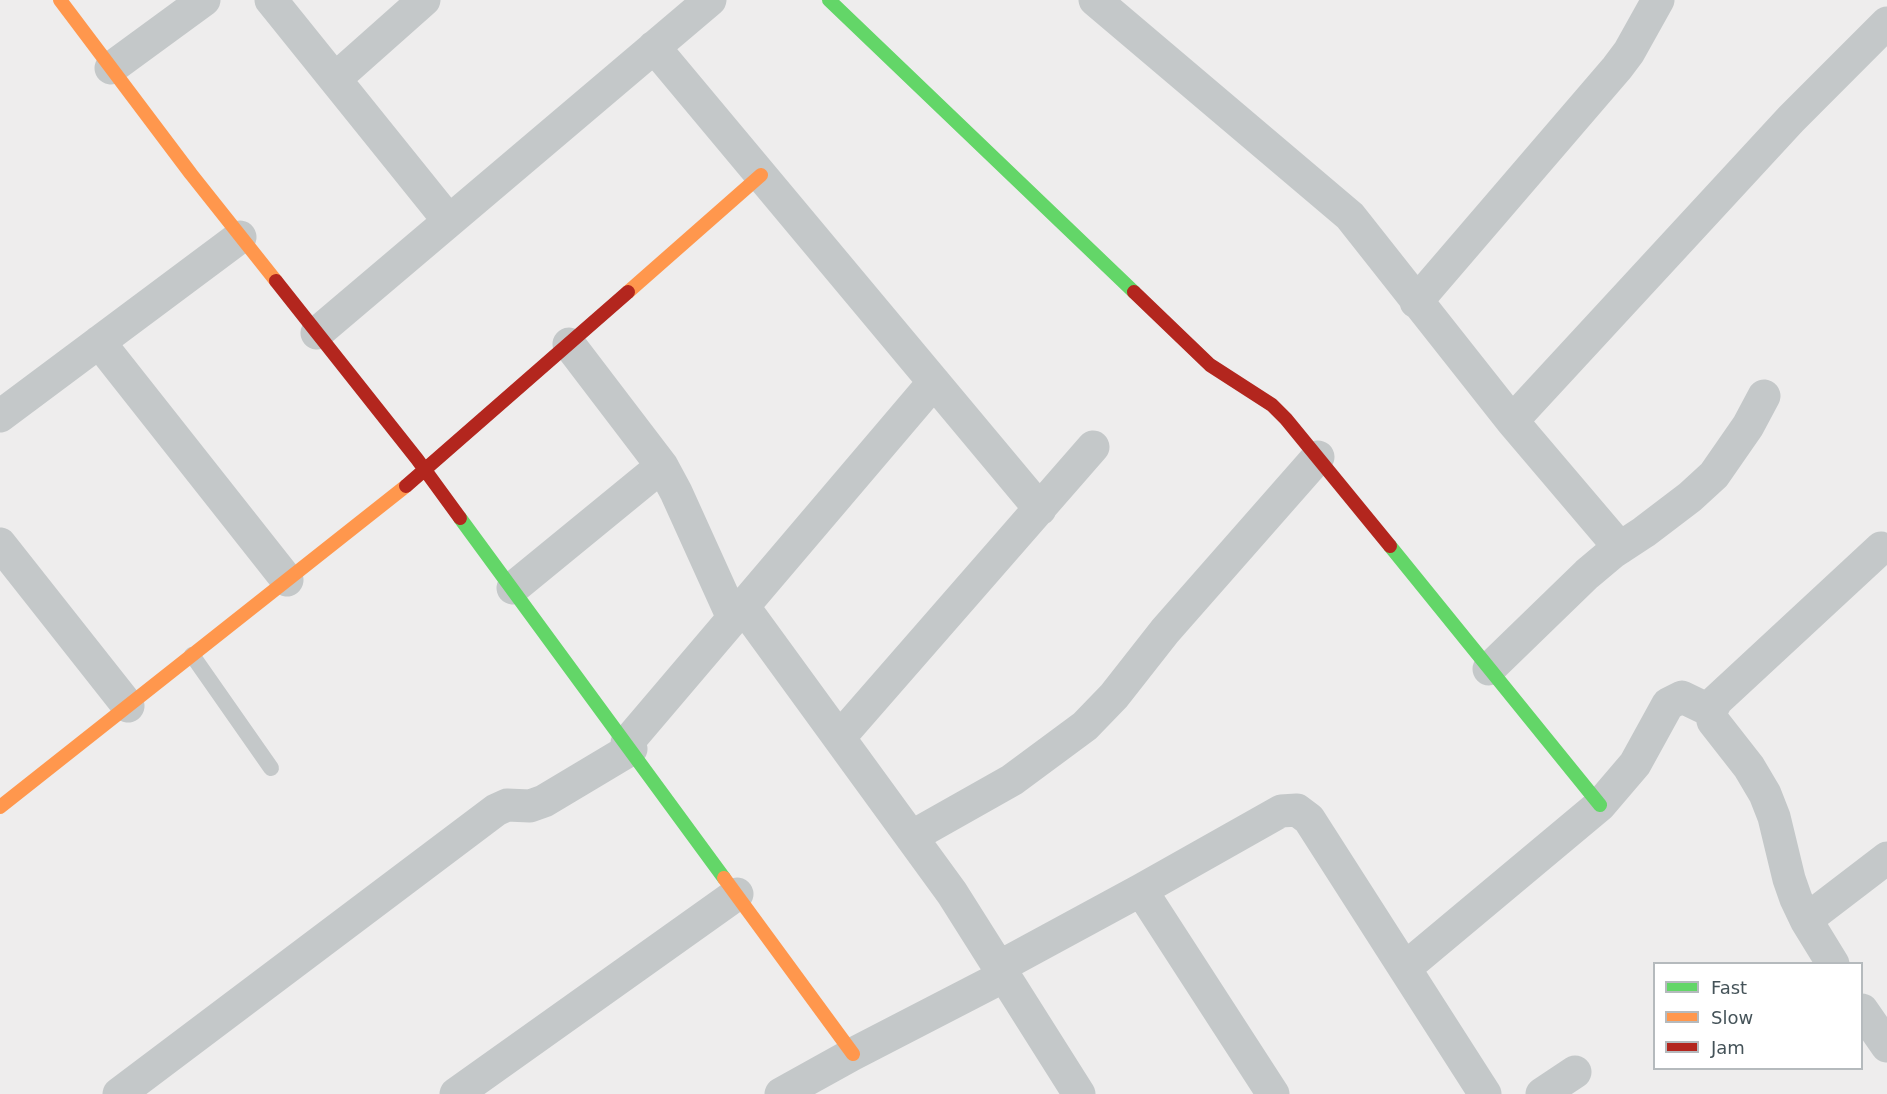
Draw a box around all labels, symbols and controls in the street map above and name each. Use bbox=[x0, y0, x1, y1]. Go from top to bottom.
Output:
legend bbox=[1653, 962, 1863, 1070]
text: Fast bbox=[1711, 977, 1747, 998]
text: Slow bbox=[1711, 1007, 1753, 1028]
text: Jam bbox=[1711, 1037, 1745, 1058]

